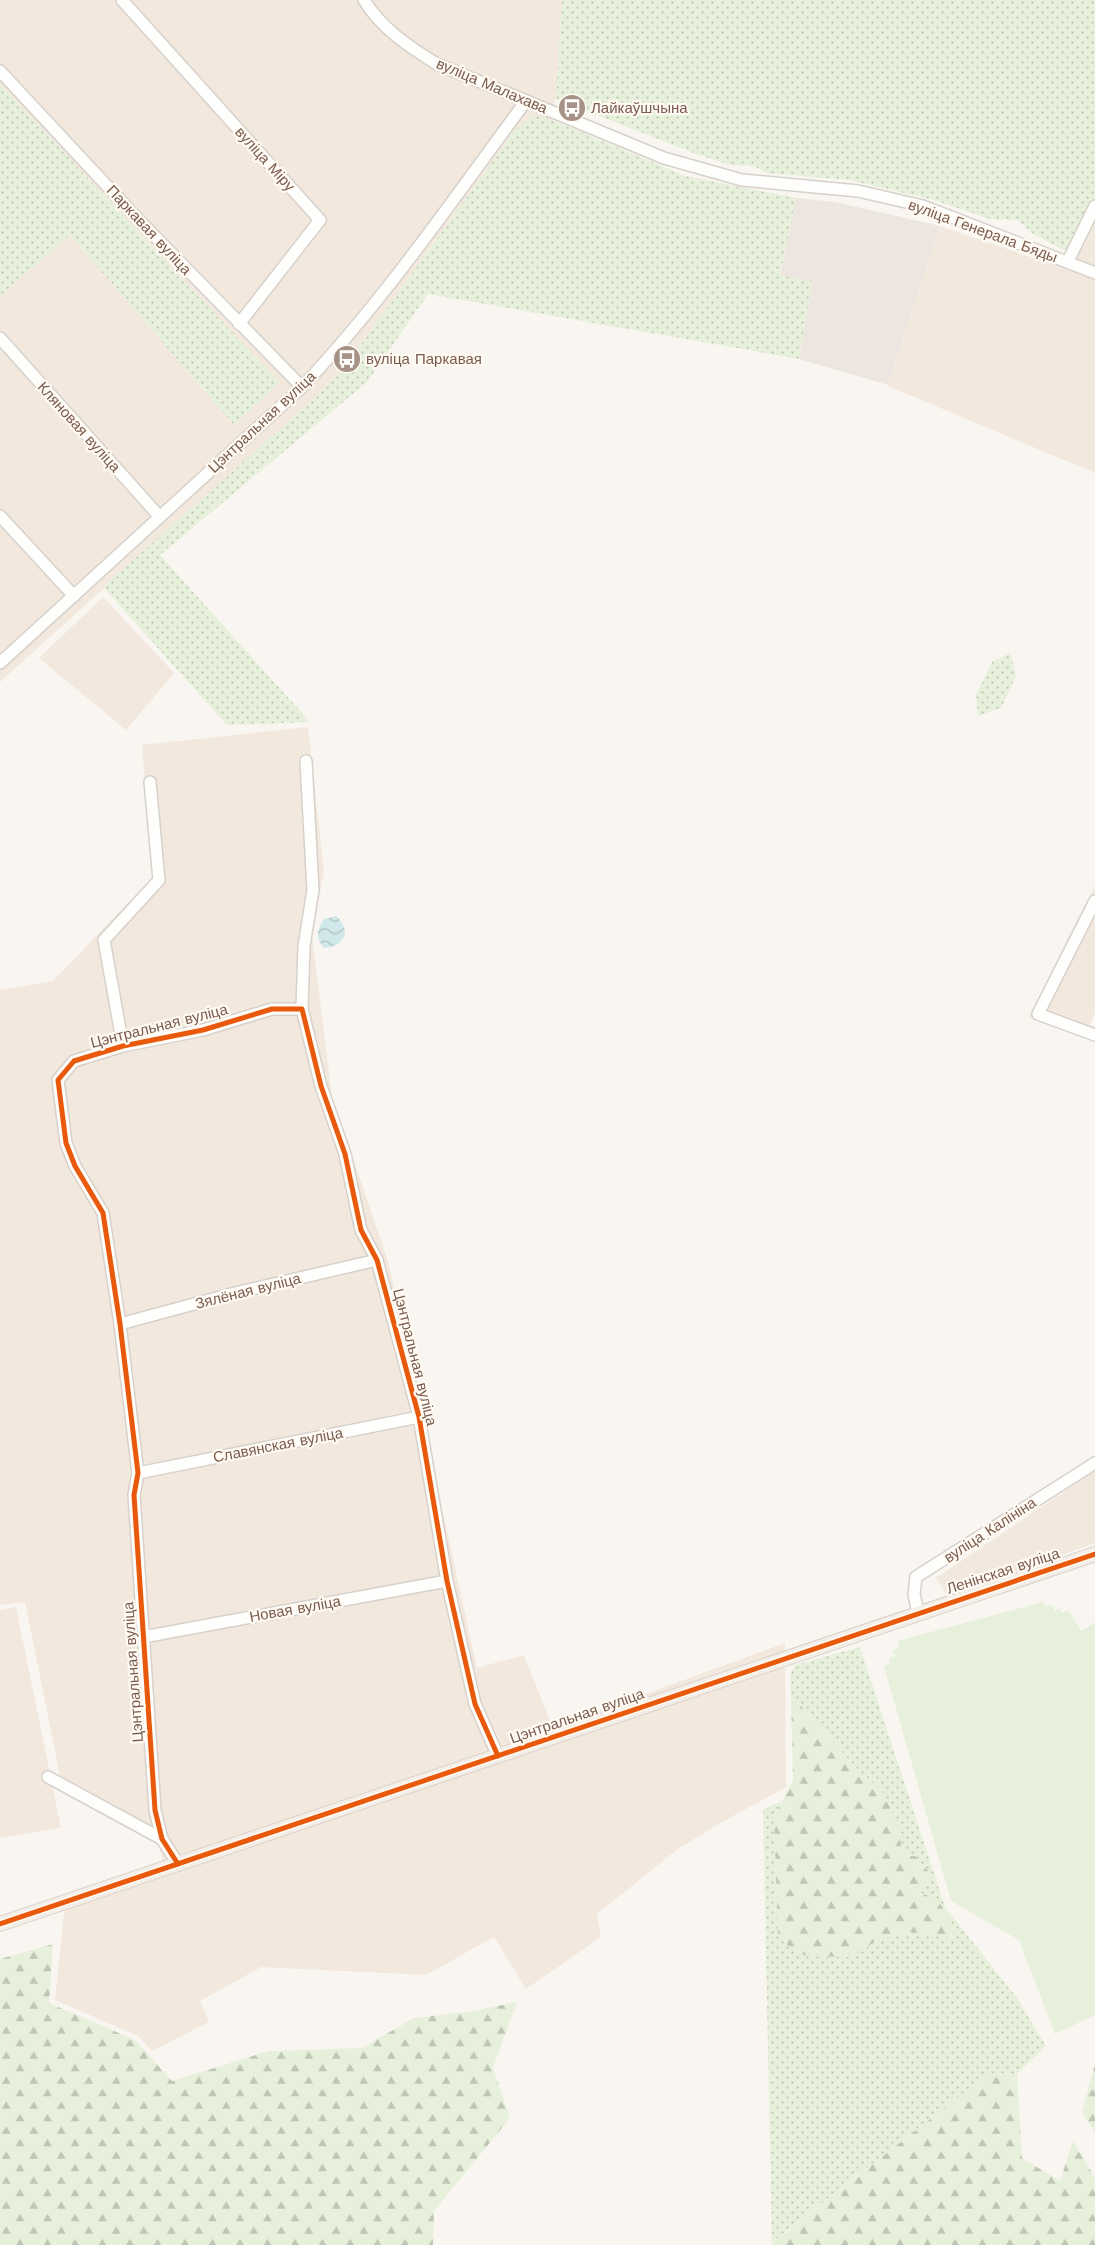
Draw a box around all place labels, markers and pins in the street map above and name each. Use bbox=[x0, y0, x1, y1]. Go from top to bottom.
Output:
bus stop icon: Лайкаўшчына bbox=[557, 93, 587, 123]
place label: Лайкаўшчына bbox=[591, 99, 688, 117]
bus stop icon: вуліца Паркавая bbox=[332, 344, 362, 374]
place label: вуліца Паркавая bbox=[366, 350, 482, 368]

